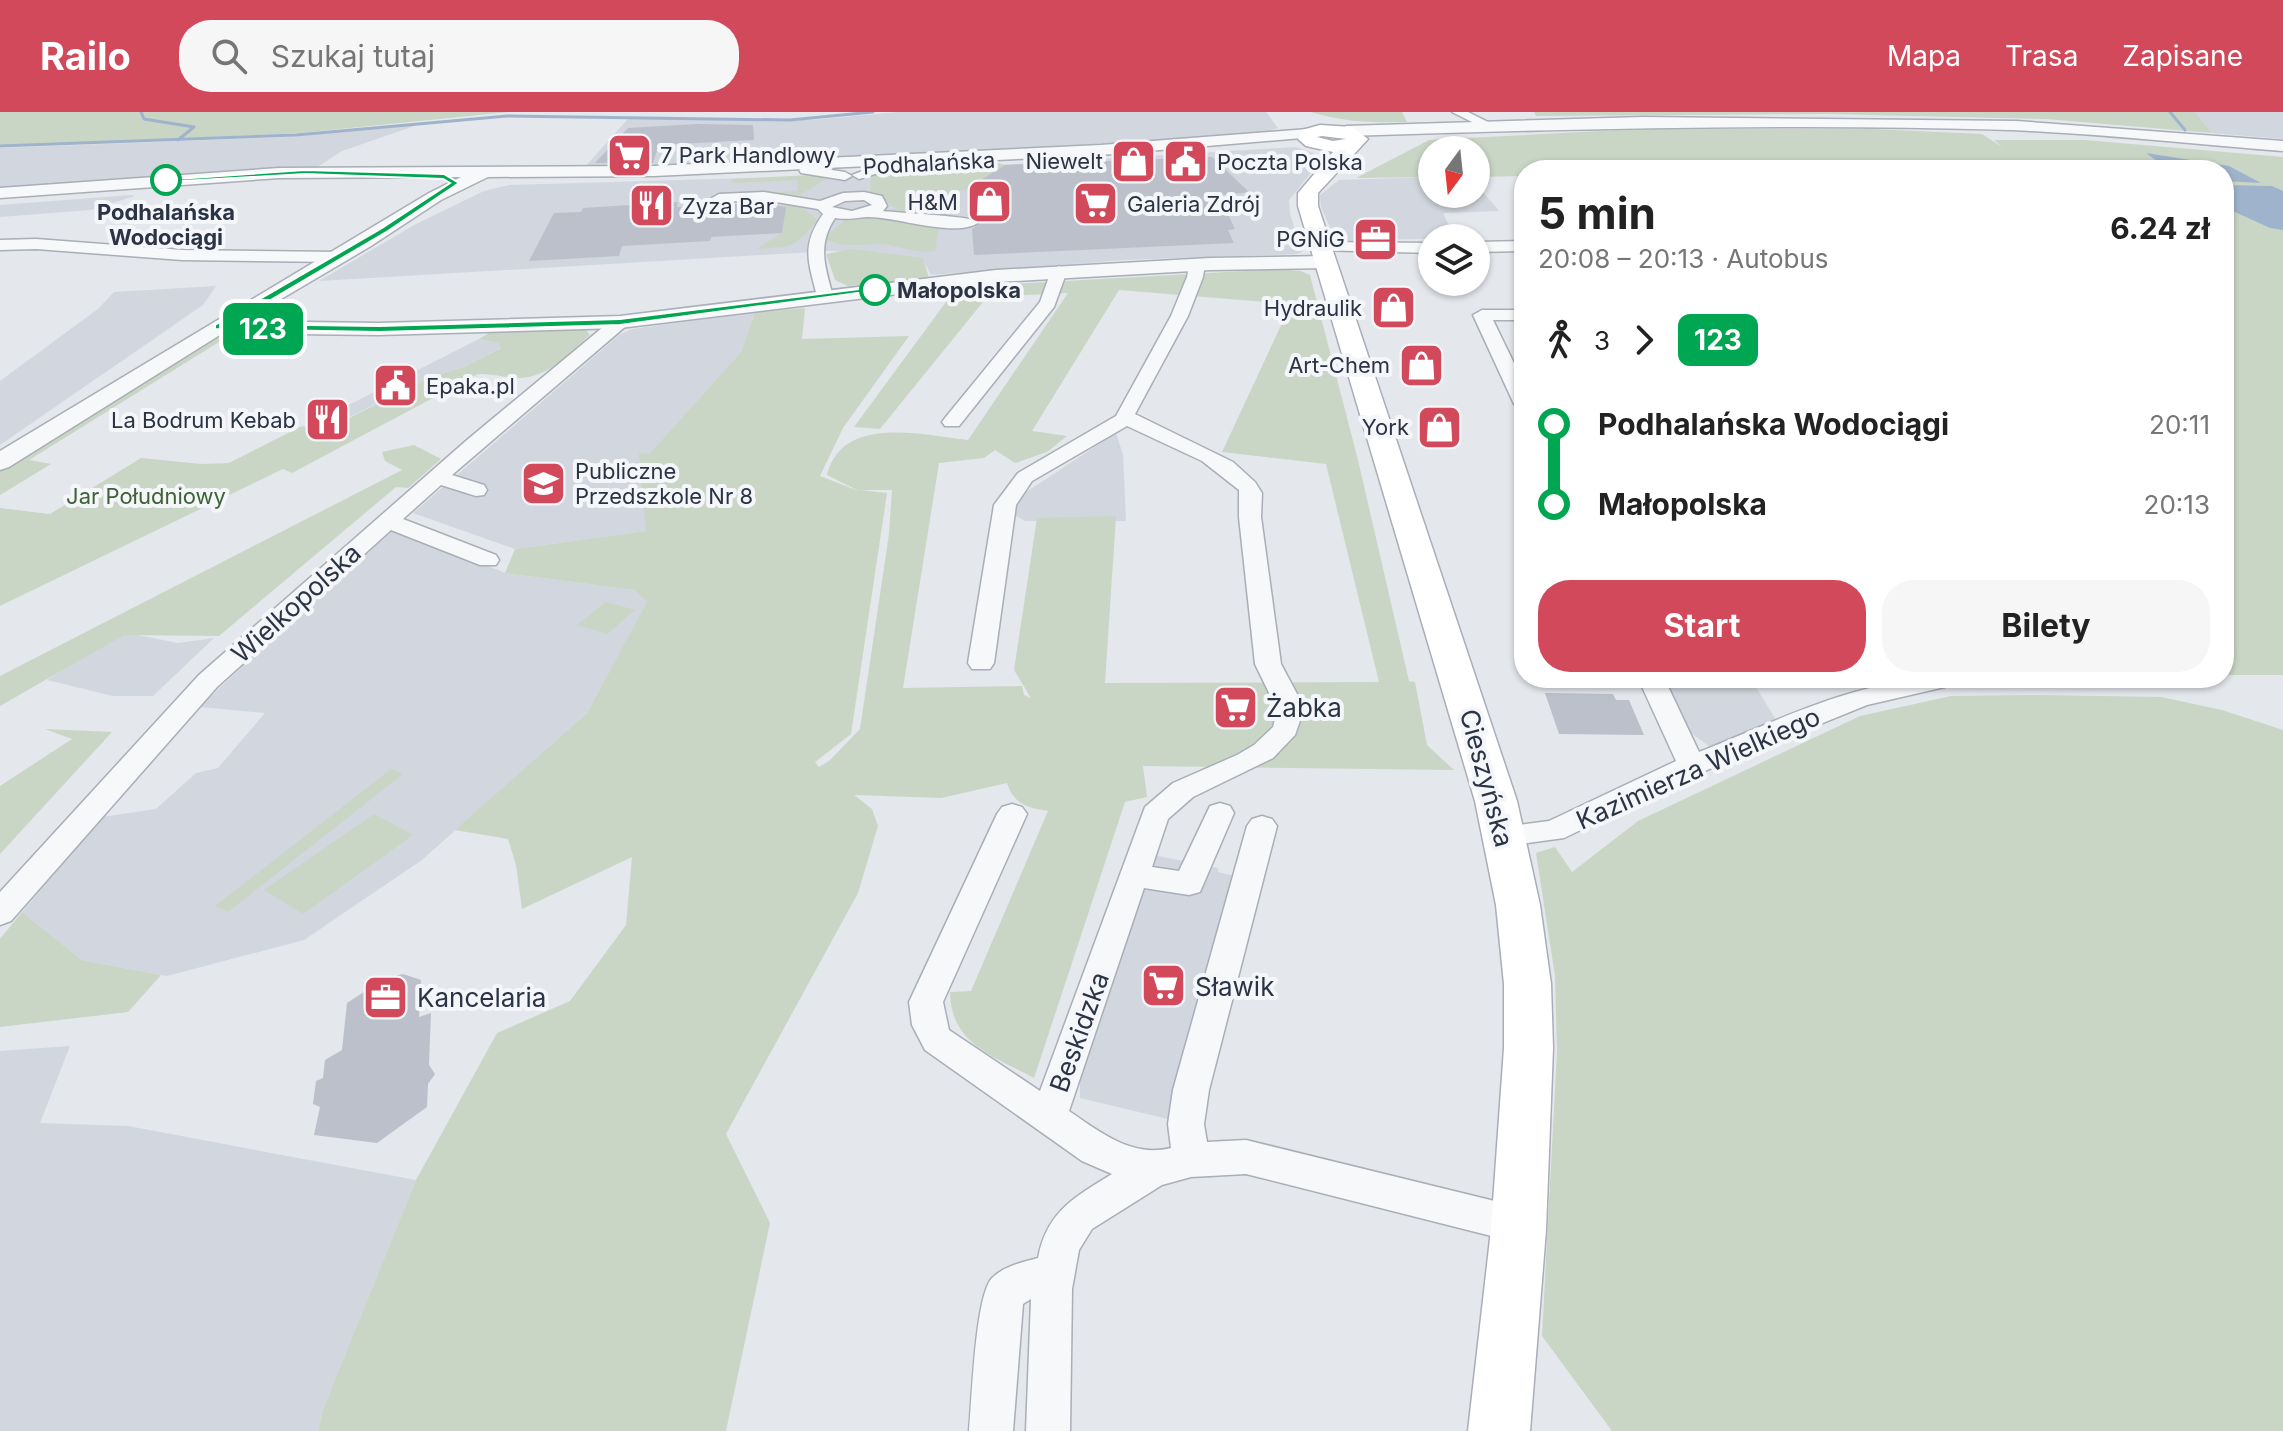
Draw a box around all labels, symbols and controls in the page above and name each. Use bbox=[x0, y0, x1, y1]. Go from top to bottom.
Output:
search box bbox=[179, 20, 739, 92]
text: Railo bbox=[40, 33, 131, 79]
icon: search bbox=[207, 34, 251, 78]
text: Szukaj tutaj bbox=[271, 38, 435, 74]
text: Mapa bbox=[1887, 39, 1961, 73]
text: Trasa bbox=[2005, 39, 2078, 73]
text: Zapisane bbox=[2122, 39, 2243, 73]
supermarket icon: 7 Park Handlowy bbox=[605, 131, 653, 179]
north arrow bbox=[1418, 136, 1490, 208]
map controls bbox=[1418, 136, 1490, 296]
shop icon: Niewelt bbox=[1110, 137, 1158, 185]
public building icon: Poczta Polska bbox=[1162, 138, 1210, 186]
place label: 7 Park Handlowy bbox=[660, 142, 836, 168]
street label: Podhalańska bbox=[862, 147, 996, 179]
place label: Niewelt bbox=[1025, 148, 1103, 174]
place label: Poczta Polska bbox=[1217, 149, 1363, 175]
marker: Podhalańska Wodociągi bbox=[151, 165, 181, 195]
shop icon: H&M bbox=[965, 178, 1013, 226]
supermarket icon: Galeria Zdrój bbox=[1072, 180, 1120, 228]
restaurant icon: Zyza Bar bbox=[627, 182, 675, 230]
text: 5 min bbox=[1538, 186, 1656, 240]
place label: H&M bbox=[908, 189, 958, 215]
place label: Galeria Zdrój bbox=[1127, 191, 1260, 217]
place label: Zyza Bar bbox=[682, 193, 774, 219]
place label: Podhalańska Wodociągi bbox=[97, 199, 235, 250]
text: 6.24 zł bbox=[2110, 210, 2210, 246]
office icon: PGNiG bbox=[1352, 215, 1400, 263]
button: layers bbox=[1418, 224, 1490, 296]
place label: PGNiG bbox=[1276, 226, 1345, 252]
text: 20:08 – 20:13 · Autobus bbox=[1538, 243, 1829, 274]
marker: Małopolska bbox=[860, 275, 890, 305]
place label: Małopolska bbox=[897, 277, 1021, 303]
shop icon: Hydraulik bbox=[1369, 284, 1417, 332]
place label: Hydraulik bbox=[1264, 295, 1362, 321]
line badge: 123 bbox=[217, 303, 309, 355]
text: 123 bbox=[239, 312, 287, 346]
icon: walk bbox=[1538, 318, 1582, 362]
icon: forward bbox=[1622, 318, 1666, 362]
text: 123 bbox=[1694, 323, 1742, 357]
text: 3 bbox=[1594, 325, 1610, 356]
shop icon: Art-Chem bbox=[1397, 341, 1445, 389]
place label: Art-Chem bbox=[1288, 352, 1390, 378]
public building icon: Epaka.pl bbox=[371, 362, 419, 410]
place label: Epaka.pl bbox=[426, 373, 515, 399]
restaurant icon: La Bodrum Kebab bbox=[303, 396, 351, 444]
shop icon: York bbox=[1416, 403, 1464, 451]
text: Podhalańska Wodociągi bbox=[1598, 406, 1949, 442]
place label: La Bodrum Kebab bbox=[111, 407, 296, 433]
text: 20:11 bbox=[2149, 409, 2210, 440]
place label: York bbox=[1362, 414, 1409, 440]
place label: Publiczne Przedszkole Nr 8 bbox=[575, 458, 753, 509]
school or university icon: Publiczne Przedszkole Nr 8 bbox=[520, 460, 568, 508]
park label: Jar Południowy bbox=[66, 483, 226, 509]
text: Małopolska bbox=[1598, 486, 1767, 522]
text: 20:13 bbox=[2144, 489, 2210, 520]
street label: Wielkopolska bbox=[225, 537, 367, 669]
button: Start bbox=[1538, 580, 1866, 672]
button: Bilety bbox=[1882, 580, 2210, 672]
supermarket icon: Żabka bbox=[1211, 683, 1259, 731]
place label: Żabka bbox=[1266, 692, 1342, 723]
street label: Kazimierza Wielkiego bbox=[1571, 700, 1825, 836]
street label: Cieszyńska bbox=[1454, 706, 1520, 850]
supermarket icon: Sławik bbox=[1140, 962, 1188, 1010]
street label: Beskidzka bbox=[1043, 968, 1115, 1096]
place label: Sławik bbox=[1195, 971, 1274, 1002]
office icon: Kancelaria bbox=[362, 973, 410, 1021]
place label: Kancelaria bbox=[417, 982, 546, 1013]

